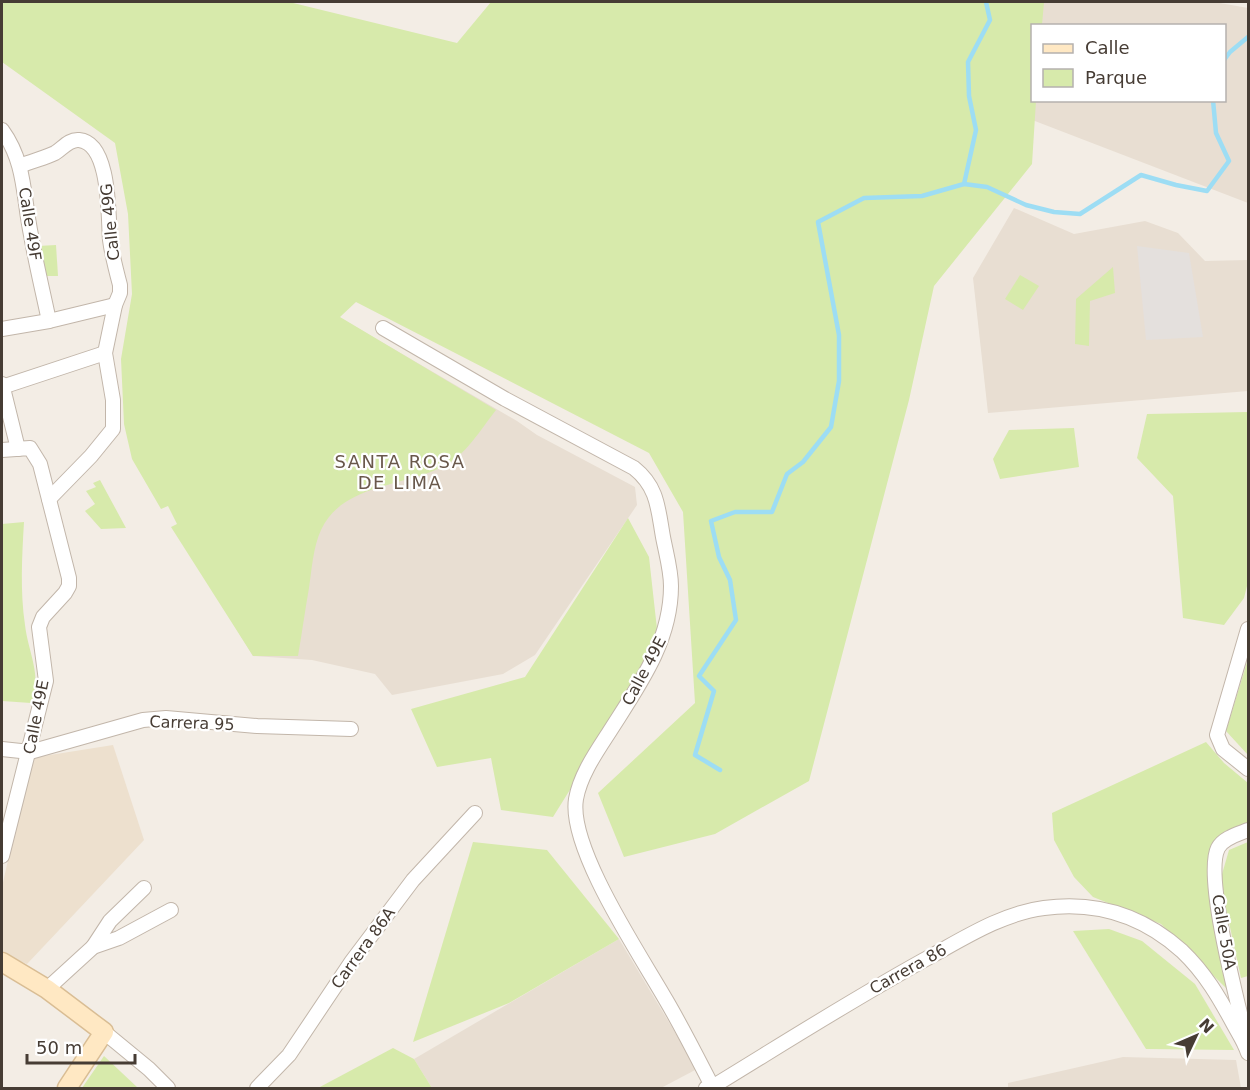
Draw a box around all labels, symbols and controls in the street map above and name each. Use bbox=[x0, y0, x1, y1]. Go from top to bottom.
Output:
legend bbox=[1031, 24, 1226, 102]
text: Calle bbox=[1085, 37, 1130, 58]
text: Parque bbox=[1085, 67, 1147, 88]
street label: Calle 49G bbox=[96, 182, 124, 262]
street label: Calle 49F bbox=[15, 186, 45, 262]
district label: SANTA ROSA DE LIMA bbox=[335, 451, 465, 493]
street label: Calle 49E bbox=[618, 633, 670, 709]
street label: Calle 49E bbox=[19, 678, 53, 756]
street label: Carrera 95 bbox=[149, 712, 235, 734]
street label: Calle 50A bbox=[1208, 893, 1240, 971]
street label: Carrera 86A bbox=[327, 903, 399, 992]
street label: Carrera 86 bbox=[866, 940, 950, 998]
north arrow bbox=[1166, 1006, 1226, 1066]
text: N bbox=[1195, 1015, 1218, 1037]
scale bar bbox=[27, 1027, 135, 1065]
text: 50 m bbox=[36, 1037, 82, 1058]

